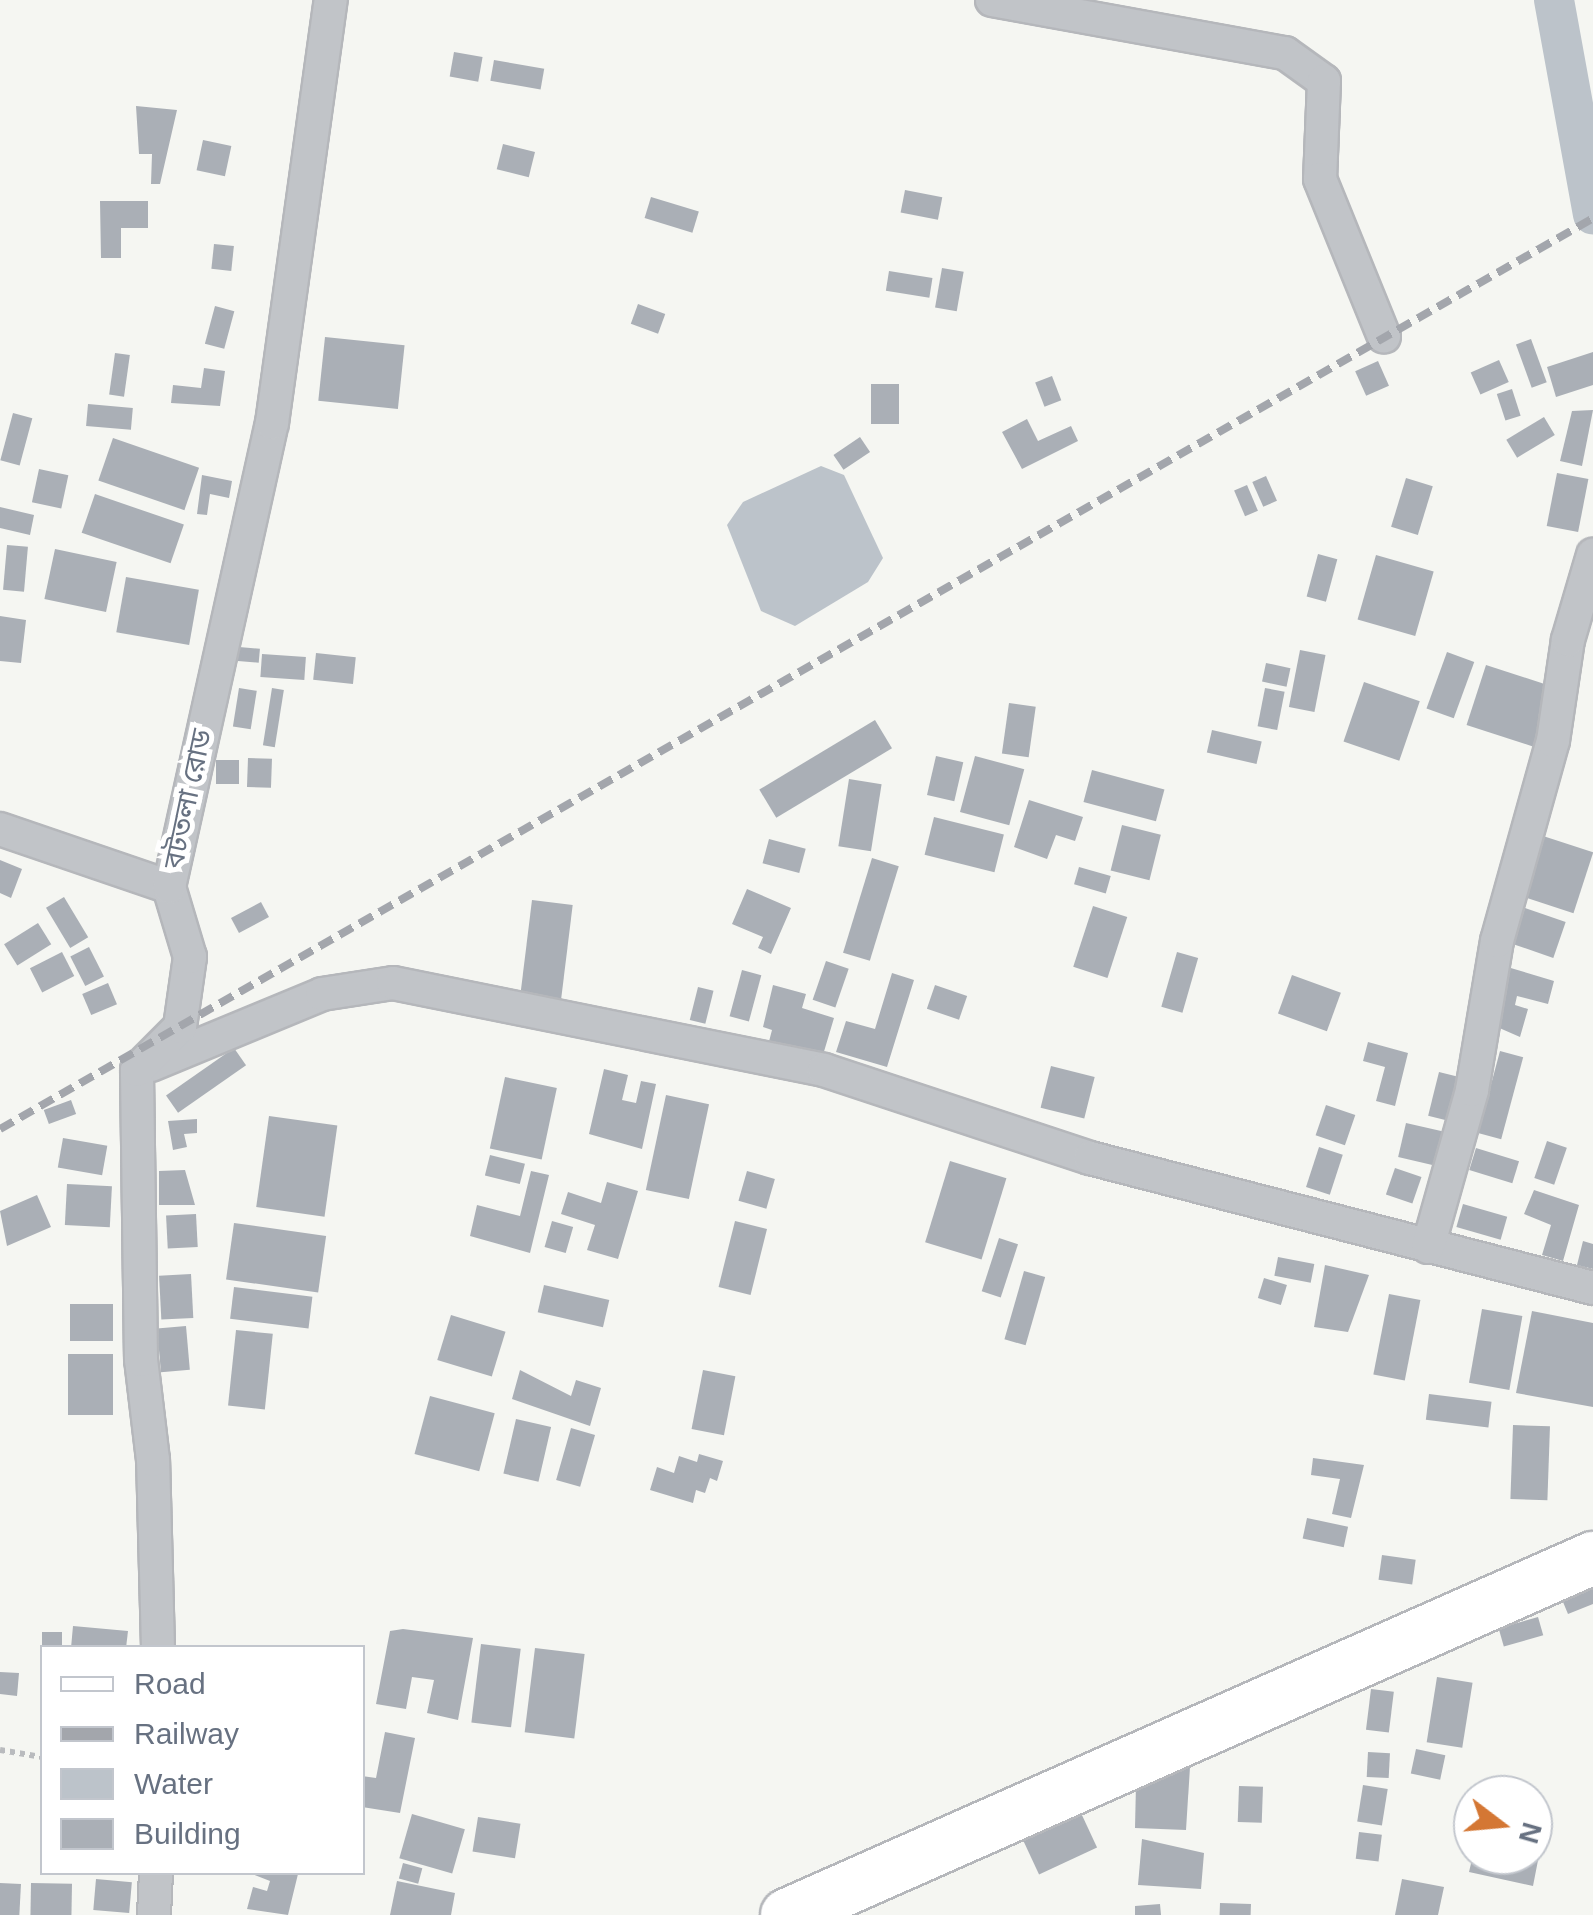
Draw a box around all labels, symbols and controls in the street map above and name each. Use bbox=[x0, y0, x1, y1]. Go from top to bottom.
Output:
street label: বটতলা রোড bbox=[157, 726, 219, 872]
legend bbox=[40, 1645, 365, 1875]
text: Road bbox=[134, 1667, 206, 1700]
text: Railway bbox=[134, 1717, 239, 1750]
text: Water bbox=[134, 1767, 213, 1800]
north arrow bbox=[1453, 1775, 1553, 1875]
text: Building bbox=[134, 1817, 241, 1850]
text: N bbox=[1513, 1819, 1548, 1847]

